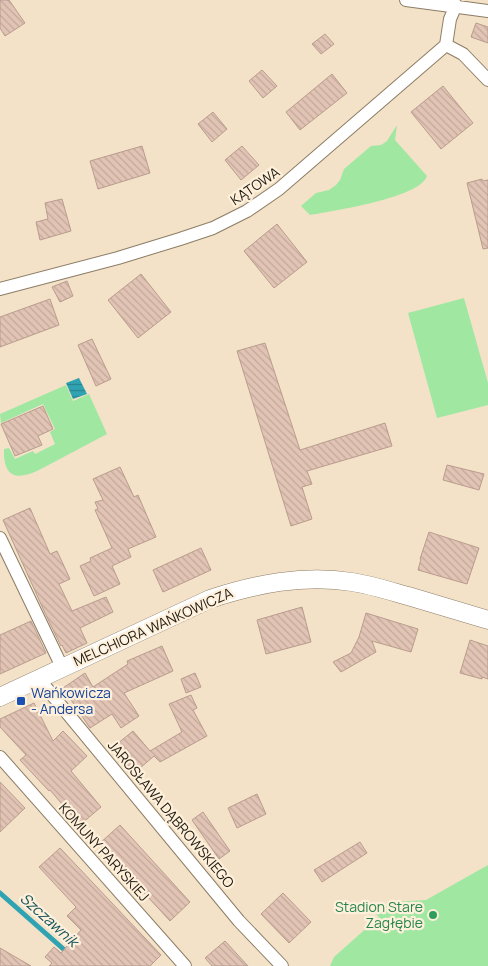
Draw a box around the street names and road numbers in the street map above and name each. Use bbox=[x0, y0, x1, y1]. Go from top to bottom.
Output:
street label: KĄTOWA bbox=[226, 162, 283, 209]
street label: MELCHIORA WAŃKOWICZA bbox=[70, 583, 236, 670]
street label: JAROSŁAWA DĄBROWSKIEGO bbox=[104, 736, 239, 892]
street label: KOMUNY PARYSKIEJ bbox=[55, 798, 154, 905]

